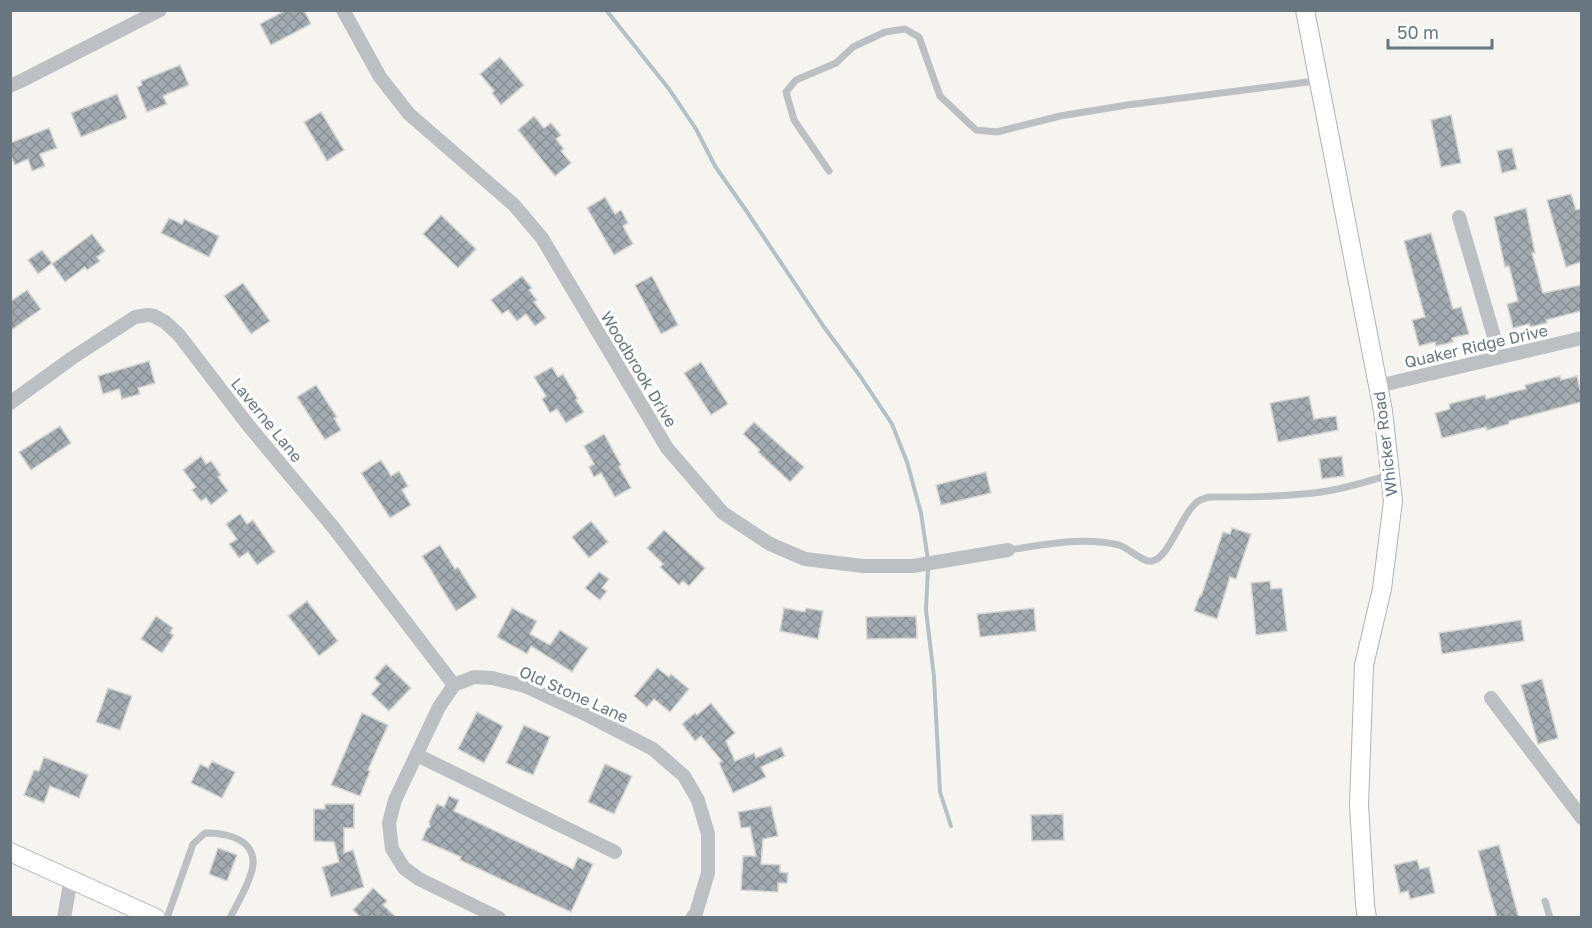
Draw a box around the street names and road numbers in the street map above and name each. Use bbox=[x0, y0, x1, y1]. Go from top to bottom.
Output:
street label: Woodbrook Drive bbox=[597, 307, 681, 431]
street label: Quaker Ridge Drive bbox=[1402, 320, 1550, 372]
street label: Laverne Lane bbox=[227, 374, 307, 466]
street label: Whicker Road bbox=[1369, 390, 1401, 498]
street label: Old Stone Lane bbox=[516, 661, 632, 727]

